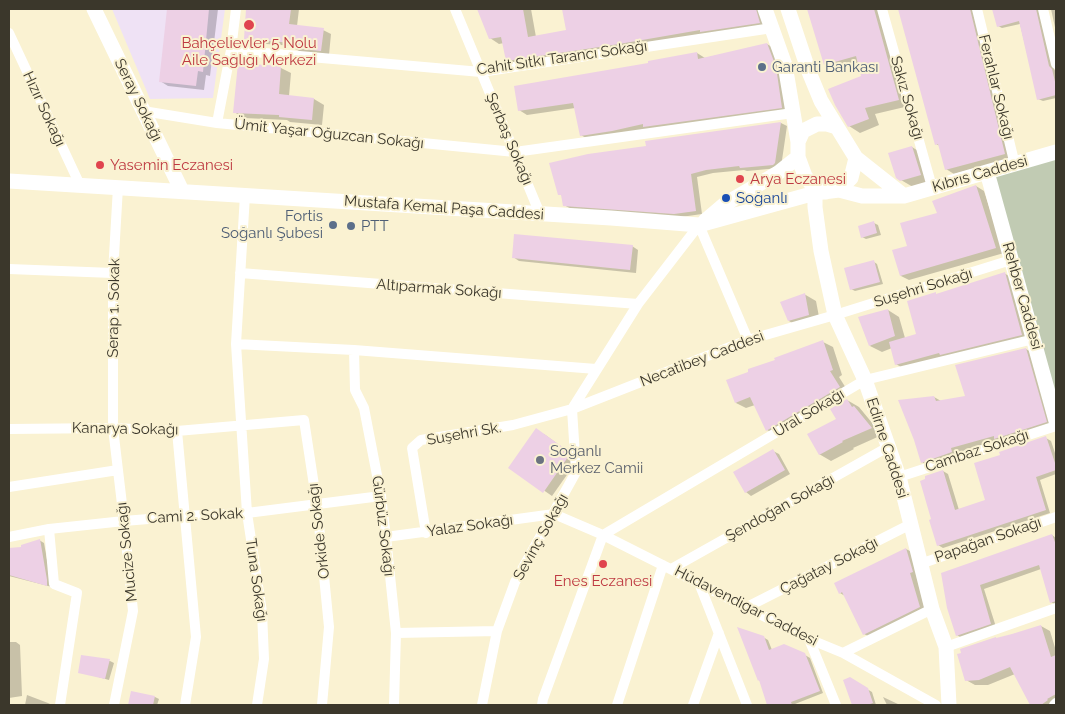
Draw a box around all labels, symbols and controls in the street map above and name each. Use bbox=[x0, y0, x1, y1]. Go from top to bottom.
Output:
marker: Bahçelievler 5 Nolu Aile Sağlığı Merkezi bbox=[242, 18, 256, 32]
street label: Ferahlar Sokağı bbox=[974, 33, 1018, 141]
place label: Bahçelievler 5 Nolu Aile Sağlığı Merkezi bbox=[181, 34, 317, 69]
street label: Cahit Sıtkı Tarancı Sokağı bbox=[476, 37, 648, 79]
street label: Sakız Sokağı bbox=[886, 54, 928, 142]
street label: Seray Sokağı bbox=[110, 56, 166, 144]
place label: Garanti Bankası bbox=[772, 58, 879, 76]
marker: Garanti Bankası bbox=[756, 61, 768, 73]
street label: Hızır Sokağı bbox=[19, 69, 69, 149]
street label: Şerbaş Sokağı bbox=[482, 90, 536, 188]
street label: Ümit Yaşar Oğuzcan Sokağı bbox=[233, 115, 425, 153]
street label: Kıbrıs Caddesi bbox=[930, 152, 1030, 196]
place label: Yasemin Eczanesi bbox=[110, 156, 233, 174]
marker: Yasemin Eczanesi bbox=[94, 159, 106, 171]
place label: Arya Eczanesi bbox=[750, 170, 846, 188]
marker: Arya Eczanesi bbox=[734, 173, 746, 185]
place label: Soğanlı bbox=[736, 189, 788, 207]
street label: Mustafa Kemal Paşa Caddesi bbox=[343, 192, 545, 224]
marker: Soğanlı bbox=[720, 192, 732, 204]
place label: Fortis Soğanlı Şubesi bbox=[221, 207, 323, 242]
place label: PTT bbox=[361, 217, 389, 235]
marker: Fortis Soğanlı Şubesi bbox=[327, 219, 339, 231]
marker: PTT bbox=[345, 220, 357, 232]
street label: Rehber Caddesi bbox=[998, 240, 1046, 352]
street label: Serap 1. Sokak bbox=[104, 258, 124, 358]
street label: Suşehri Sokağı bbox=[872, 265, 974, 311]
street label: Altıparmak Sokağı bbox=[376, 276, 502, 302]
street label: Necatibey Caddesi bbox=[638, 327, 766, 391]
street label: Ural Sokağı bbox=[770, 385, 848, 441]
street label: Edirne Caddesi bbox=[862, 395, 912, 501]
street label: Kanarya Sokağı bbox=[72, 419, 178, 439]
street label: Suşehri Sk. bbox=[425, 419, 503, 449]
street label: Cambaz Sokağı bbox=[923, 426, 1031, 476]
place label: Soğanlı Merkez Camii bbox=[550, 442, 643, 477]
marker: Soğanlı Merkez Camii bbox=[534, 454, 546, 466]
street label: Şendoğan Sokağı bbox=[722, 471, 838, 545]
street label: Gürbüz Sokağı bbox=[368, 475, 398, 577]
street label: Orkide Sokağı bbox=[304, 482, 334, 580]
street label: Sevinç Sokağı bbox=[510, 490, 572, 584]
street label: Mucize Sokağı bbox=[113, 501, 141, 603]
street label: Cami 2. Sokak bbox=[147, 505, 243, 527]
street label: Yalaz Sokağı bbox=[426, 511, 514, 541]
street label: Papağan Sokağı bbox=[932, 513, 1044, 567]
street label: Çağatay Sokağı bbox=[777, 534, 881, 598]
street label: Tuna Sokağı bbox=[241, 537, 271, 623]
marker: Enes Eczanesi bbox=[597, 558, 609, 570]
street label: Hüdavendigar Caddesi bbox=[671, 562, 821, 650]
place label: Enes Eczanesi bbox=[554, 572, 652, 590]

